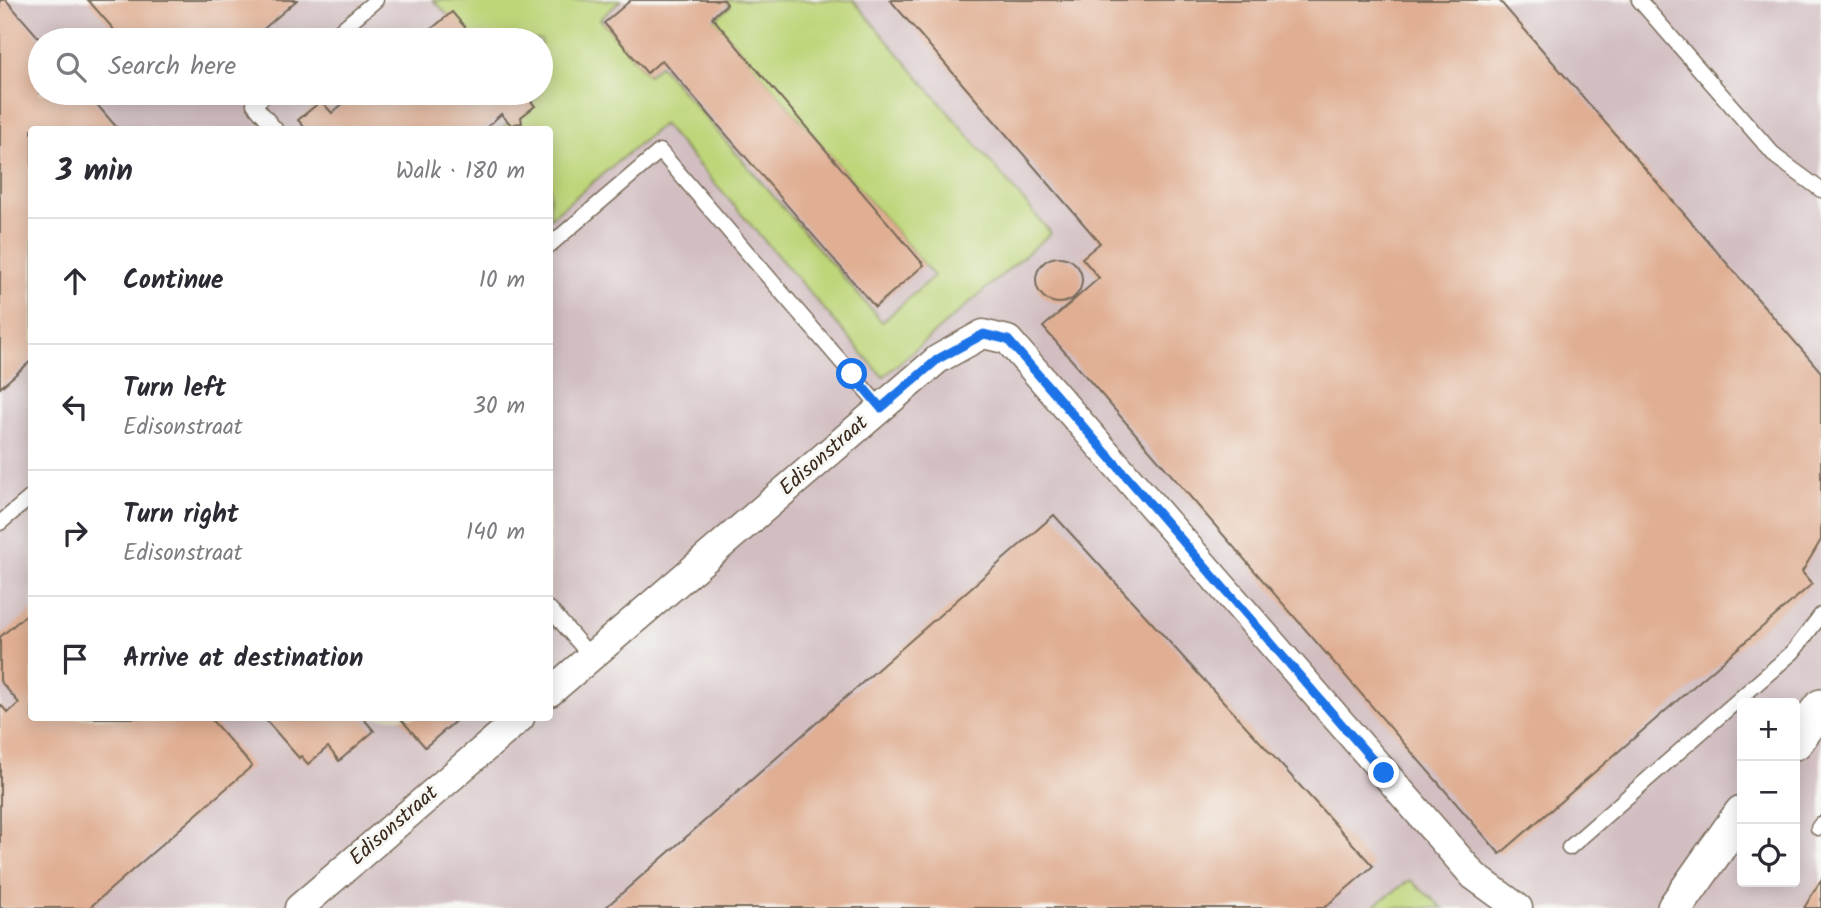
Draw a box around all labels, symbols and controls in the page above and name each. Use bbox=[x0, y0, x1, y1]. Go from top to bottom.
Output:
search box bbox=[28, 28, 553, 105]
text: Search here bbox=[108, 46, 236, 88]
icon: search bbox=[52, 48, 90, 86]
text: 3 min bbox=[56, 148, 133, 196]
text: Walk · 180 m bbox=[396, 154, 525, 190]
text: Continue bbox=[123, 260, 224, 302]
icon: ahead bbox=[56, 262, 94, 300]
text: 10 m bbox=[479, 263, 525, 299]
route start bbox=[836, 358, 867, 389]
text: Turn left bbox=[123, 368, 226, 410]
icon: left bbox=[56, 388, 94, 426]
text: 30 m bbox=[473, 389, 525, 425]
street label: Edisonstraat bbox=[772, 407, 877, 504]
text: Edisonstraat bbox=[123, 410, 243, 446]
text: Turn right bbox=[123, 494, 239, 536]
icon: right bbox=[56, 514, 94, 552]
text: 140 m bbox=[466, 515, 525, 551]
text: Edisonstraat bbox=[123, 536, 243, 572]
text: Arrive at destination bbox=[123, 638, 363, 680]
icon: arrive bbox=[56, 640, 94, 678]
map controls bbox=[1737, 698, 1800, 887]
button: + bbox=[1737, 698, 1800, 761]
route end bbox=[1368, 757, 1399, 788]
button: − bbox=[1737, 761, 1800, 824]
street label: Edisonstraat bbox=[342, 777, 447, 874]
button: locate bbox=[1737, 824, 1800, 887]

